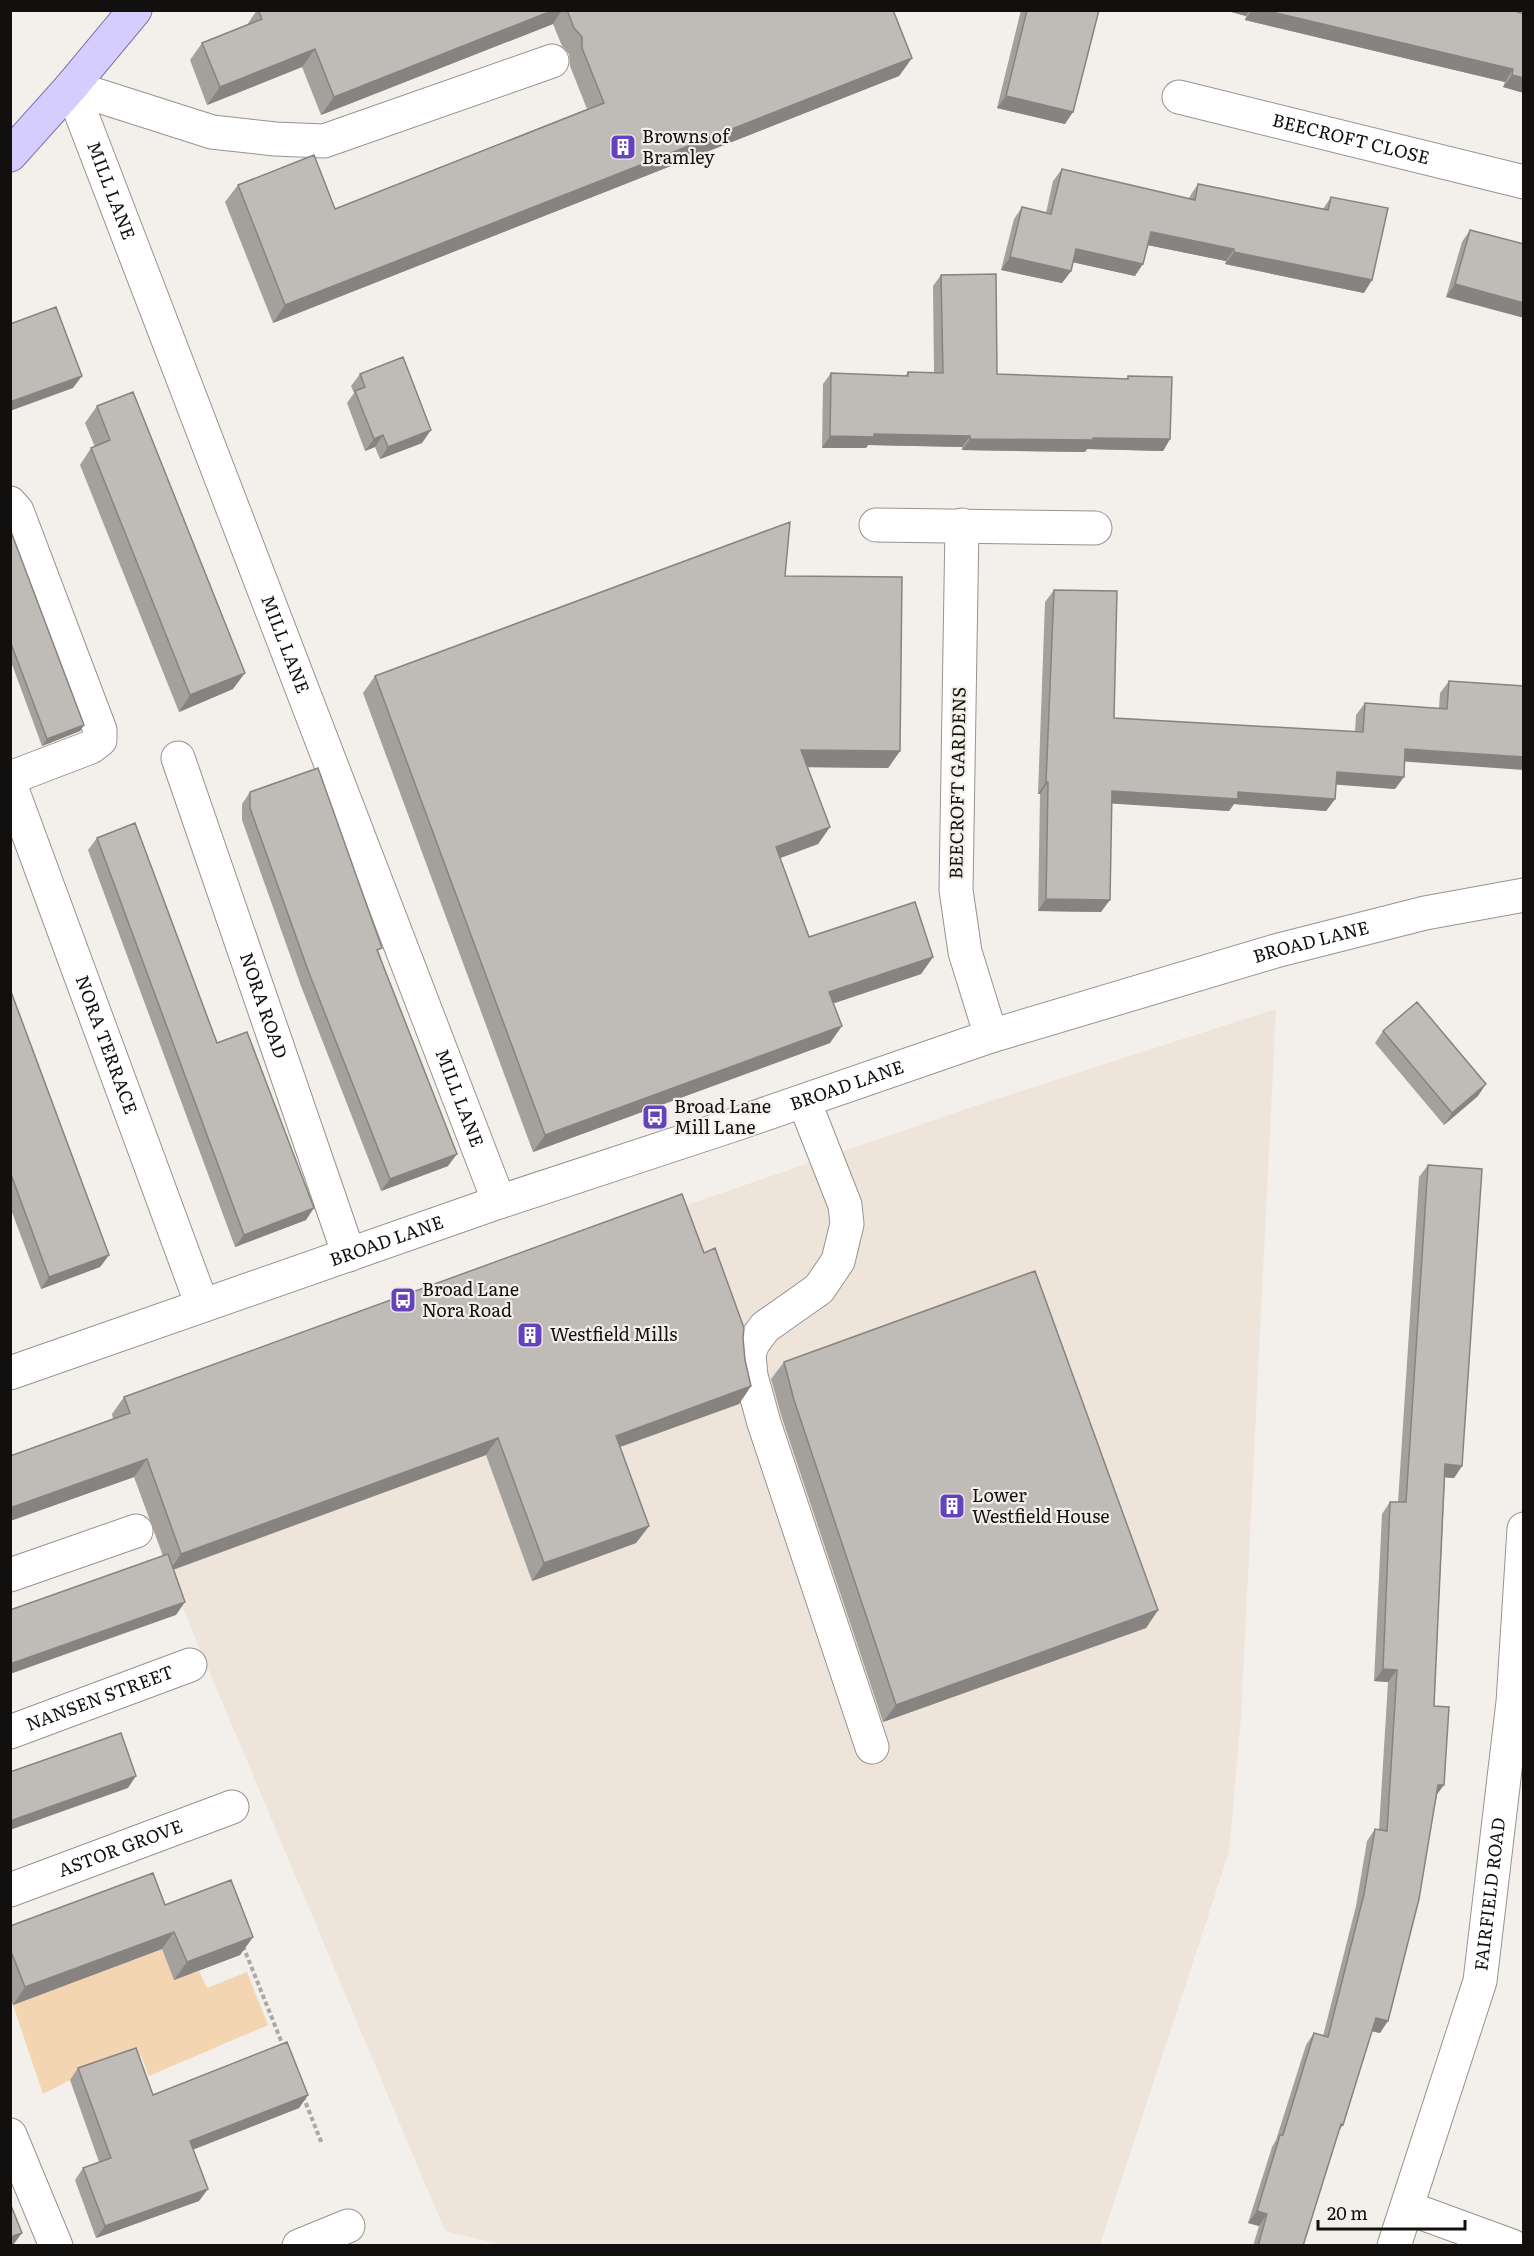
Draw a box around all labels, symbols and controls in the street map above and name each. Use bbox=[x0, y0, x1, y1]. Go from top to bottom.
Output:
street label: BEECROFT CLOSE bbox=[1270, 105, 1433, 170]
place label: Browns of Bramley bbox=[642, 122, 731, 170]
building icon: Browns of Bramley bbox=[608, 132, 638, 162]
street label: MILL LANE bbox=[81, 137, 143, 243]
street label: MILL LANE bbox=[255, 591, 317, 697]
street label: BEECROFT GARDENS bbox=[941, 687, 972, 879]
street label: BROAD LANE bbox=[1249, 913, 1372, 969]
street label: NORA ROAD bbox=[234, 949, 295, 1062]
street label: NORA TERRACE bbox=[70, 971, 145, 1118]
street label: MILL LANE bbox=[429, 1045, 492, 1151]
street label: BROAD LANE bbox=[786, 1052, 907, 1116]
place label: Broad Lane Mill Lane bbox=[674, 1092, 771, 1140]
bus stop icon: Broad Lane Mill Lane bbox=[640, 1102, 670, 1132]
street label: BROAD LANE bbox=[326, 1208, 447, 1272]
place label: Broad Lane Nora Road bbox=[422, 1275, 519, 1323]
bus stop icon: Broad Lane Nora Road bbox=[388, 1285, 418, 1315]
building icon: Westfield Mills bbox=[515, 1320, 545, 1350]
place label: Westfield Mills bbox=[550, 1320, 678, 1347]
place label: Lower Westfield House bbox=[972, 1481, 1110, 1529]
building icon: Lower Westfield House bbox=[937, 1491, 967, 1521]
street label: NANSEN STREET bbox=[22, 1657, 177, 1737]
street label: ASTOR GROVE bbox=[54, 1812, 186, 1883]
street label: FAIRFIELD ROAD bbox=[1466, 1816, 1511, 1972]
scale bar bbox=[1318, 2193, 1465, 2231]
text: 20 m bbox=[1327, 2199, 1368, 2226]

